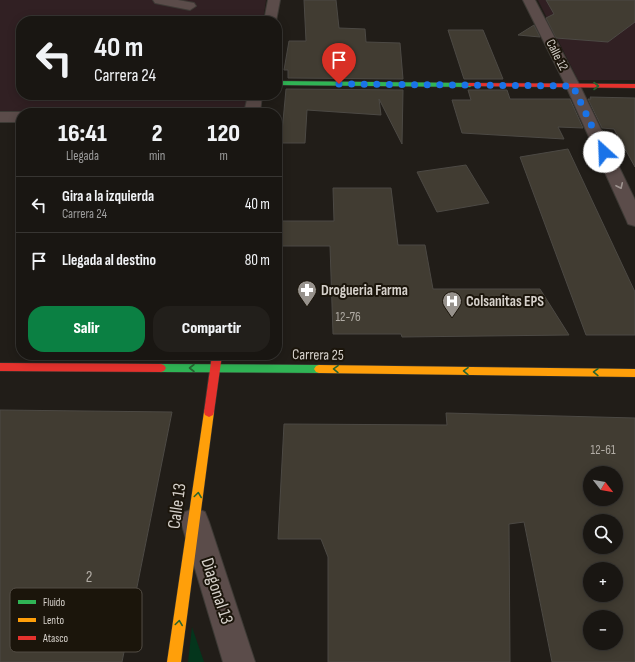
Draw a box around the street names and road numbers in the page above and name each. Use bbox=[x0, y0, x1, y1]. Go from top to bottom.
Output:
street label: Calle 12 bbox=[542, 37, 572, 73]
street label: Carrera 25 bbox=[292, 345, 344, 365]
street label: Calle 13 bbox=[163, 482, 191, 530]
street label: Diagonal 13 bbox=[196, 555, 238, 627]

